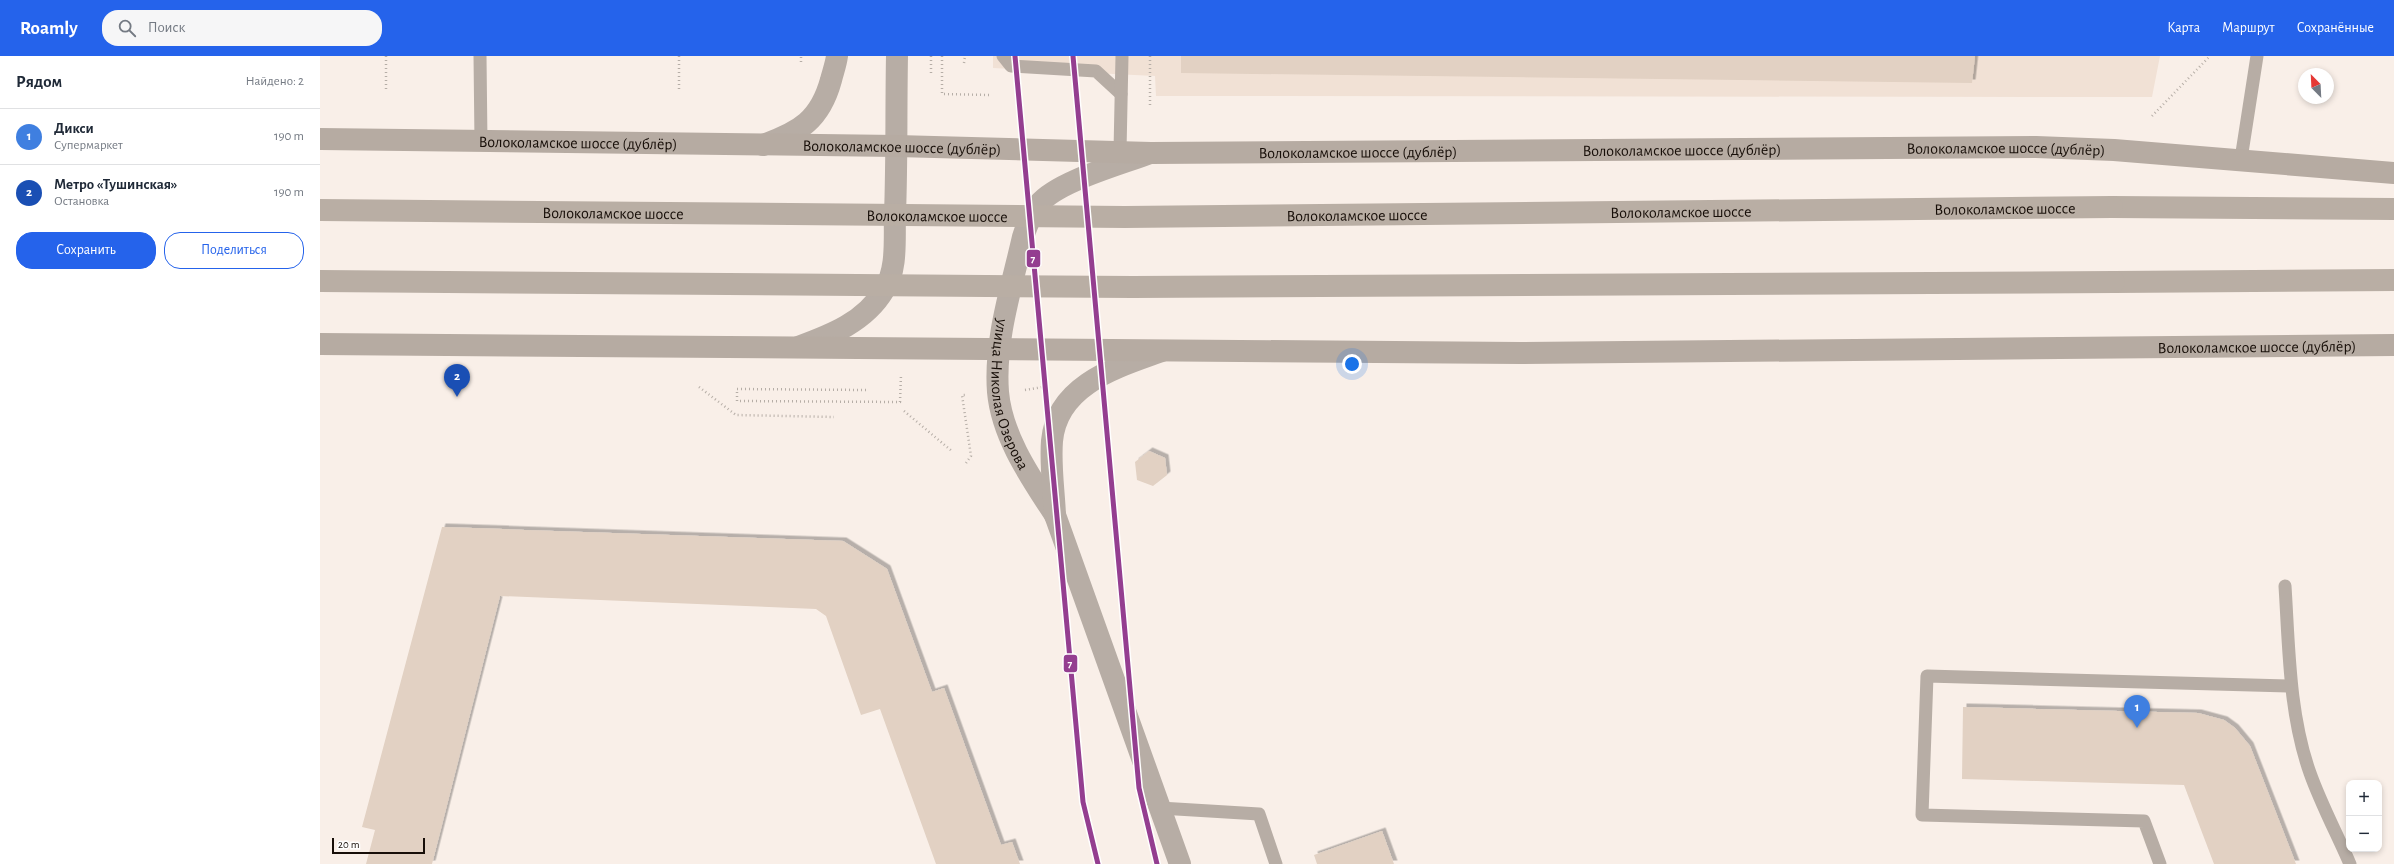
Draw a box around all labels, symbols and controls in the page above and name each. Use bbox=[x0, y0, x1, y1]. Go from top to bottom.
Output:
search box bbox=[102, 10, 382, 46]
icon: search bbox=[116, 17, 138, 39]
text: Roamly bbox=[20, 19, 78, 38]
text: Поиск bbox=[148, 20, 185, 35]
text: Карта bbox=[2167, 21, 2200, 35]
text: Маршрут bbox=[2222, 21, 2275, 35]
text: Сохранённые bbox=[2297, 21, 2374, 35]
north arrow bbox=[2298, 68, 2334, 104]
text: Рядом bbox=[16, 73, 62, 90]
text: Найдено: 2 bbox=[246, 75, 304, 88]
text: Дикси bbox=[54, 121, 94, 136]
text: 1 bbox=[27, 130, 31, 143]
text: 190 m bbox=[274, 130, 304, 143]
street label: Волоколамское шоссе (дублёр) bbox=[478, 134, 678, 153]
street label: Волоколамское шоссе (дублёр) bbox=[802, 138, 1002, 158]
text: Супермаркет bbox=[54, 139, 123, 152]
street label: Волоколамское шоссе (дублёр) bbox=[1906, 140, 2106, 159]
street label: Волоколамское шоссе (дублёр) bbox=[1582, 142, 1781, 159]
street label: Волоколамское шоссе (дублёр) bbox=[1258, 144, 1457, 161]
text: Метро «Тушинская» bbox=[54, 177, 177, 192]
text: 2 bbox=[26, 186, 32, 199]
text: 190 m bbox=[274, 186, 304, 199]
text: Остановка bbox=[54, 195, 109, 208]
street label: Волоколамское шоссе bbox=[1934, 200, 2076, 218]
street label: Волоколамское шоссе bbox=[1610, 204, 1752, 221]
street label: Волоколамское шоссе bbox=[542, 205, 684, 222]
street label: Волоколамское шоссе bbox=[1286, 207, 1428, 224]
street label: Волоколамское шоссе bbox=[866, 208, 1008, 225]
button: Сохранить bbox=[16, 232, 156, 269]
button: Поделиться bbox=[164, 232, 304, 269]
line badge: 7 bbox=[1026, 249, 1041, 268]
text: 7 bbox=[1031, 253, 1036, 264]
street label: улица Николая Озерова bbox=[988, 317, 1032, 473]
street label: Волоколамское шоссе (дублёр) bbox=[2157, 338, 2357, 356]
your location bbox=[1342, 354, 1362, 374]
pin: 2 bbox=[444, 364, 470, 397]
line badge: 7 bbox=[1063, 654, 1078, 673]
text: 7 bbox=[1068, 658, 1073, 669]
pin: 1 bbox=[2124, 695, 2150, 728]
map controls bbox=[2346, 780, 2382, 852]
button: + bbox=[2346, 780, 2382, 816]
button: − bbox=[2346, 816, 2382, 852]
scale bar bbox=[332, 836, 425, 855]
text: 20 m bbox=[338, 839, 359, 850]

